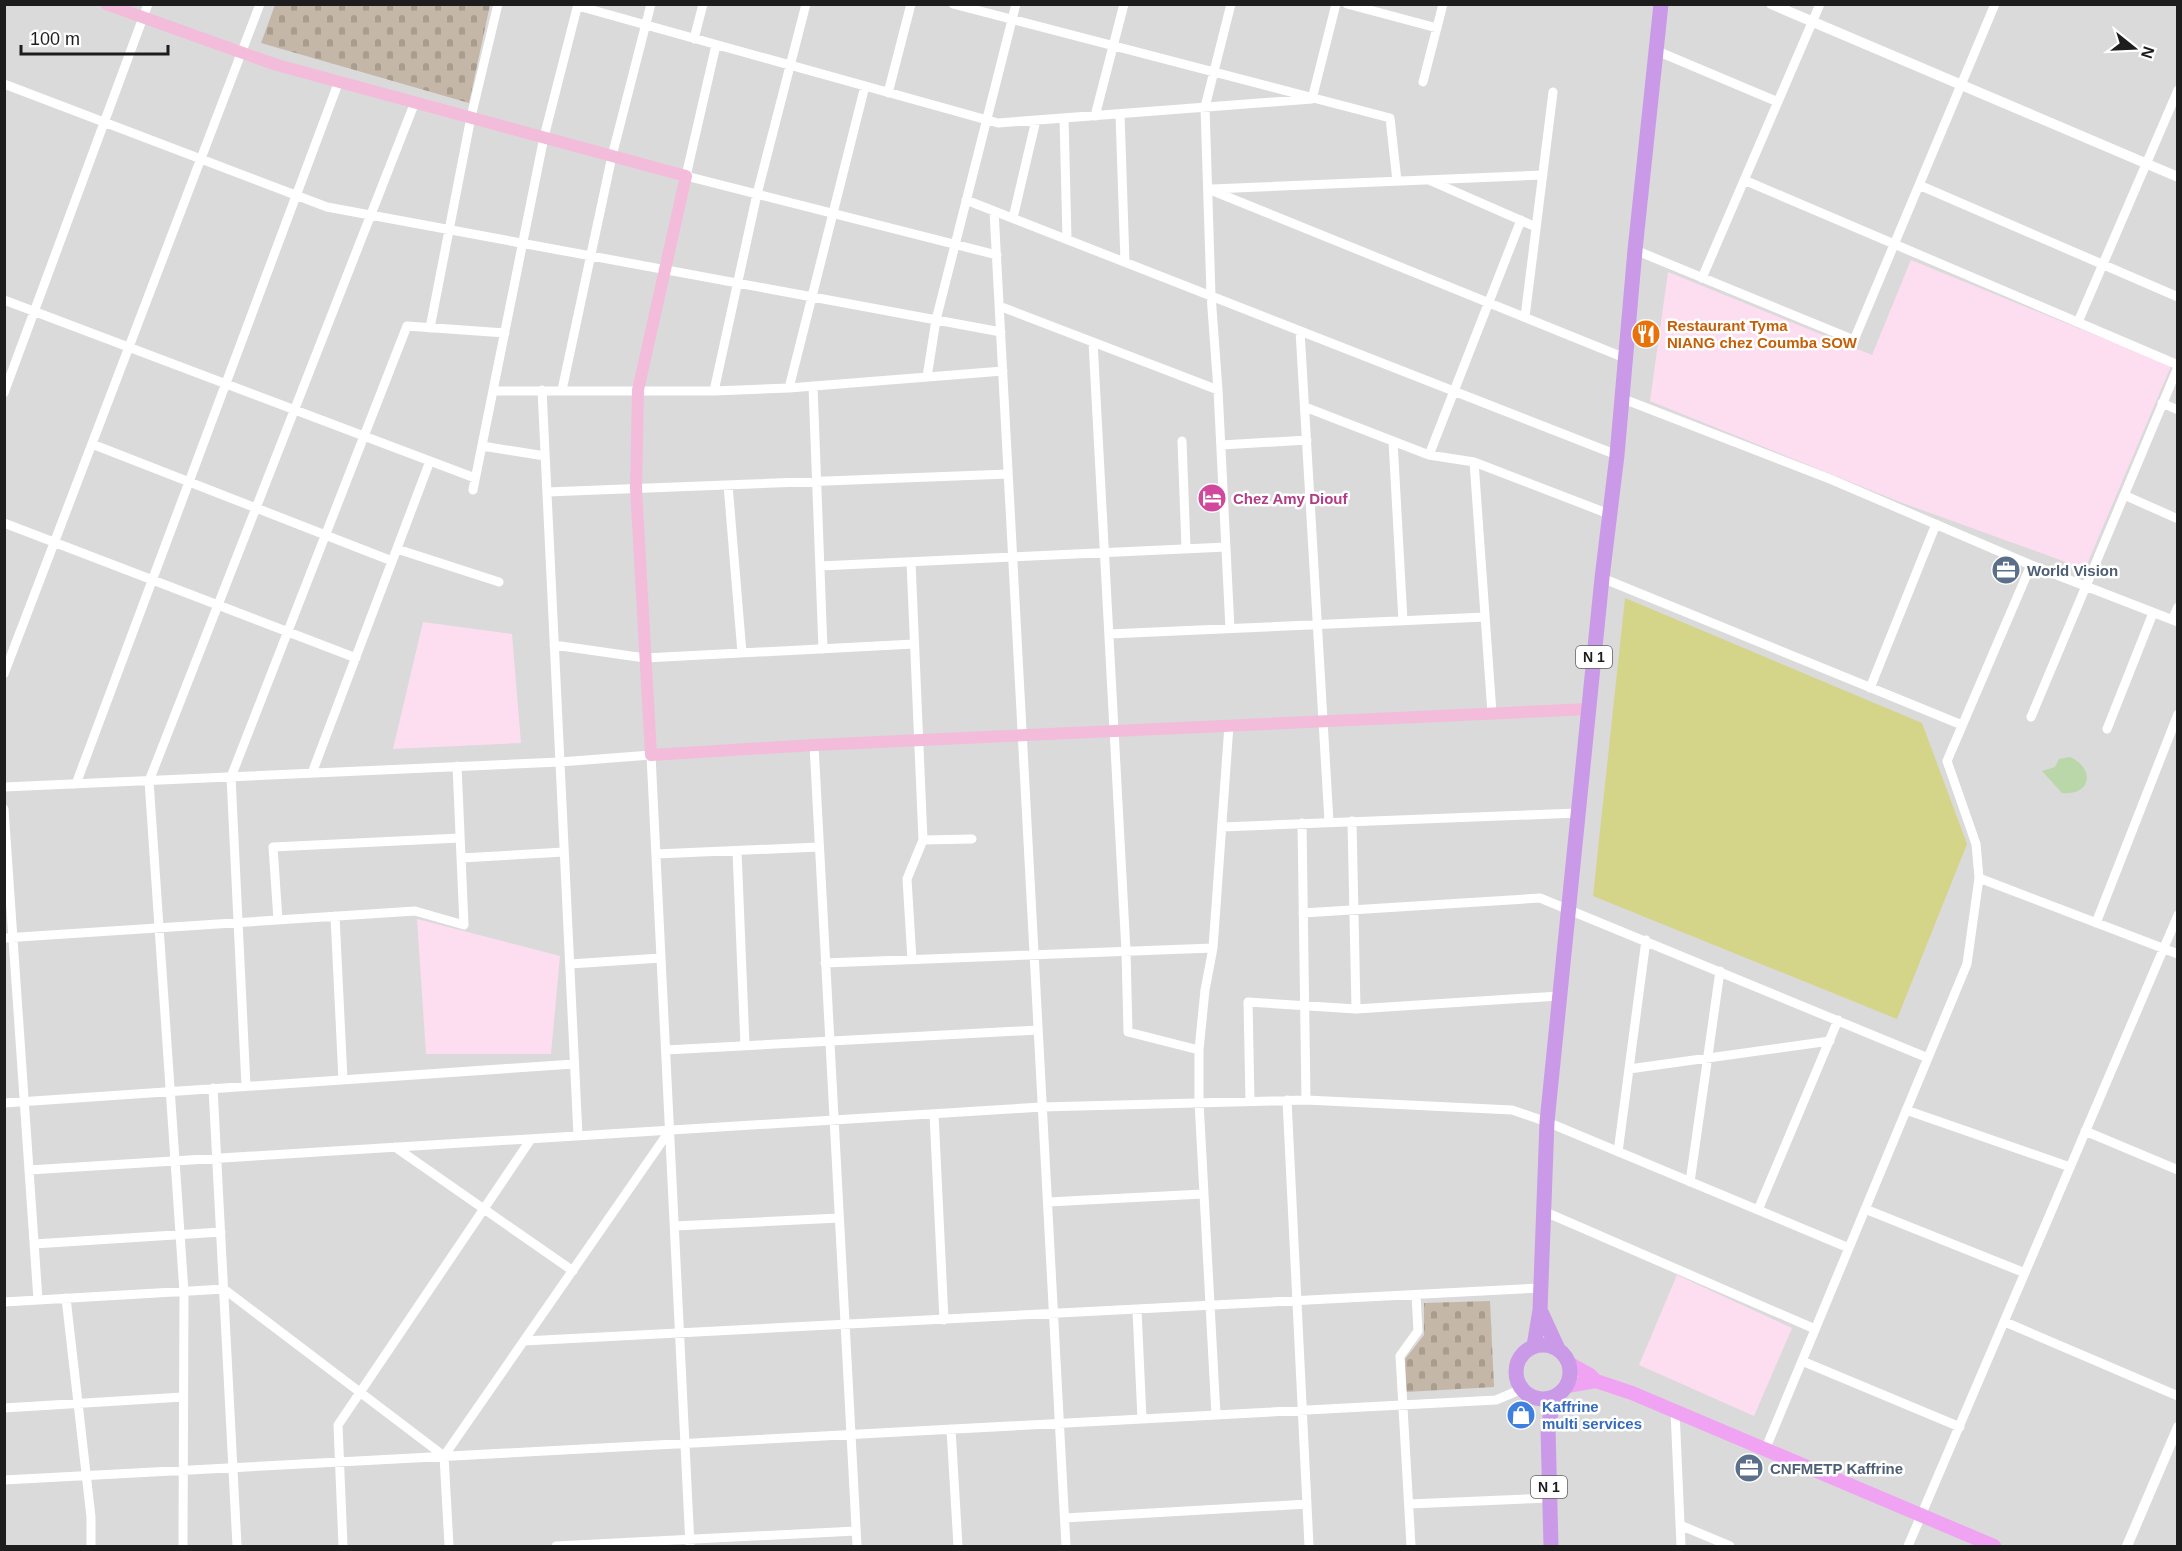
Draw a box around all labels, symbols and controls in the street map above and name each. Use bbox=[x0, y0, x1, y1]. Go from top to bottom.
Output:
scale bar bbox=[21, 18, 168, 56]
north arrow bbox=[2104, 18, 2164, 78]
text: 100 m bbox=[30, 29, 80, 49]
text: N bbox=[2138, 44, 2158, 61]
place label: Restaurant Tyma NIANG chez Coumba SOW bbox=[1667, 317, 1858, 351]
restaurant icon: Restaurant Tyma NIANG chez Coumba SOW bbox=[1630, 318, 1662, 350]
hotel icon: Chez Amy Diouf bbox=[1196, 482, 1228, 514]
place label: Chez Amy Diouf bbox=[1233, 490, 1348, 507]
office icon: World Vision bbox=[1990, 554, 2022, 586]
place label: World Vision bbox=[2027, 562, 2118, 579]
road number: N 1 bbox=[1576, 646, 1612, 668]
place label: Kaffrine multi services bbox=[1542, 1398, 1642, 1432]
shop icon: Kaffrine multi services bbox=[1505, 1399, 1537, 1431]
office icon: CNFMETP Kaffrine bbox=[1733, 1452, 1765, 1484]
place label: CNFMETP Kaffrine bbox=[1770, 1460, 1903, 1477]
road number: N 1 bbox=[1531, 1476, 1567, 1498]

